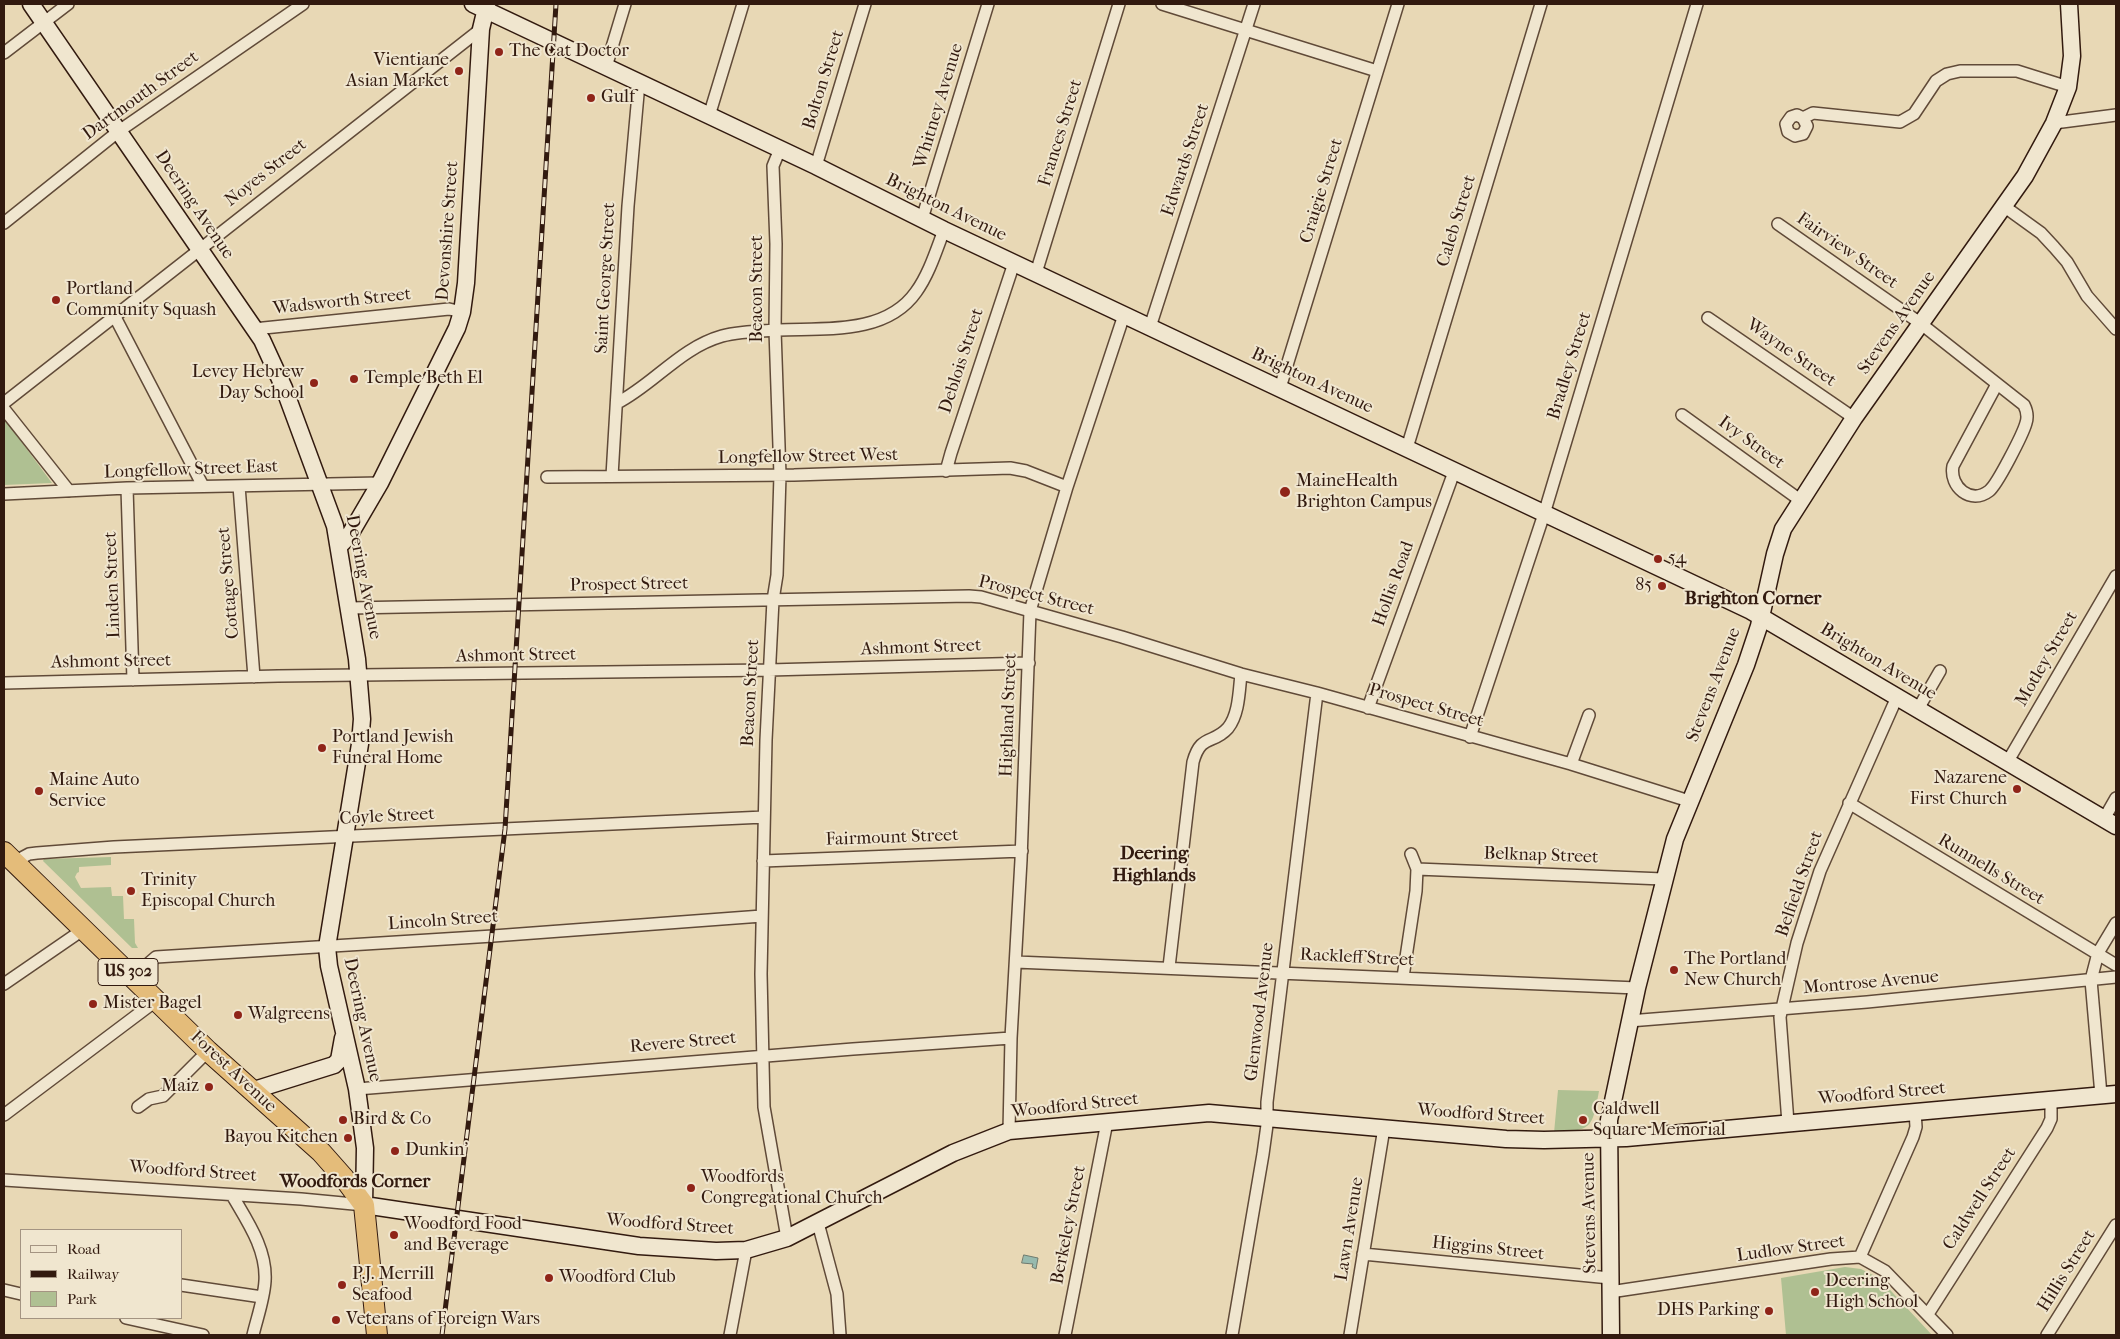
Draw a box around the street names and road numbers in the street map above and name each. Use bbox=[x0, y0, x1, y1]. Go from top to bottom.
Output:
street label: Bolton Street bbox=[799, 28, 849, 132]
street label: Whitney Avenue bbox=[910, 41, 968, 171]
street label: Dartmouth Street bbox=[79, 47, 203, 145]
street label: Frances Street bbox=[1034, 77, 1088, 189]
street label: Edwards Street bbox=[1158, 101, 1214, 219]
street label: Noyes Street bbox=[221, 134, 311, 212]
street label: Craigie Street bbox=[1296, 136, 1348, 246]
street label: Deering Avenue bbox=[150, 147, 238, 263]
street label: Devonshire Street bbox=[432, 160, 464, 302]
street label: Brighton Avenue bbox=[882, 169, 1010, 247]
street label: Caleb Street bbox=[1433, 172, 1481, 270]
street label: Saint George Street bbox=[591, 202, 621, 354]
street label: Fairview Street bbox=[1792, 208, 1902, 294]
street label: Beacon Street bbox=[747, 235, 769, 343]
street label: Stevens Avenue bbox=[1853, 267, 1941, 379]
street label: Wadsworth Street bbox=[272, 284, 412, 320]
street label: Deblois Street bbox=[935, 306, 989, 416]
street label: Bradley Street bbox=[1543, 309, 1597, 423]
street label: Wayne Street bbox=[1742, 314, 1840, 392]
street label: Brighton Avenue bbox=[1248, 343, 1376, 419]
street label: Ivy Street bbox=[1714, 412, 1788, 474]
street label: Longfellow Street West bbox=[718, 445, 898, 469]
street label: Longfellow Street East bbox=[104, 456, 278, 484]
street label: Deering Avenue bbox=[340, 513, 386, 641]
street label: Cottage Street bbox=[213, 526, 245, 640]
street label: Linden Street bbox=[100, 531, 126, 639]
street label: Hollis Road bbox=[1369, 539, 1419, 629]
street label: Prospect Street bbox=[976, 571, 1096, 621]
street label: Prospect Street bbox=[570, 573, 688, 597]
street label: Motley Street bbox=[2011, 608, 2083, 710]
street label: Brighton Avenue bbox=[1816, 619, 1940, 705]
street label: Stevens Avenue bbox=[1682, 625, 1746, 745]
street label: Ashmont Street bbox=[860, 635, 982, 661]
street label: Beacon Street bbox=[737, 639, 765, 747]
street label: Ashmont Street bbox=[456, 644, 576, 668]
street label: Ashmont Street bbox=[51, 650, 171, 674]
street label: Highland Street bbox=[996, 653, 1022, 777]
street label: Prospect Street bbox=[1366, 679, 1486, 733]
street label: Coyle Street bbox=[339, 804, 435, 830]
street label: Fairmount Street bbox=[825, 825, 959, 851]
street label: Belfield Street bbox=[1772, 828, 1828, 940]
street label: Runnells Street bbox=[1934, 830, 2048, 910]
street label: Belknap Street bbox=[1483, 843, 1599, 869]
street label: Lincoln Street bbox=[387, 906, 499, 936]
street label: Glenwood Avenue bbox=[1241, 941, 1279, 1083]
street label: Rackleff Street bbox=[1299, 944, 1415, 972]
street label: Deering Avenue bbox=[338, 956, 386, 1084]
road number: US 302 bbox=[98, 959, 158, 986]
street label: Montrose Avenue bbox=[1802, 966, 1940, 1000]
street label: Forest Avenue bbox=[185, 1027, 281, 1117]
street label: Revere Street bbox=[629, 1028, 737, 1058]
street label: Woodford Street bbox=[1817, 1078, 1947, 1110]
street label: Woodford Street bbox=[1010, 1089, 1140, 1123]
street label: Woodford Street bbox=[1417, 1100, 1545, 1130]
street label: Caldwell Street bbox=[1939, 1144, 2021, 1254]
street label: Stevens Avenue bbox=[1578, 1152, 1602, 1274]
street label: Woodford Street bbox=[129, 1157, 257, 1187]
street label: Berkeley Street bbox=[1047, 1164, 1091, 1286]
street label: Lawn Avenue bbox=[1331, 1176, 1369, 1282]
street label: Woodford Street bbox=[606, 1210, 734, 1240]
street label: Hillis Street bbox=[2033, 1226, 2101, 1316]
street label: Ludlow Street bbox=[1735, 1231, 1847, 1267]
street label: Higgins Street bbox=[1431, 1232, 1545, 1266]

